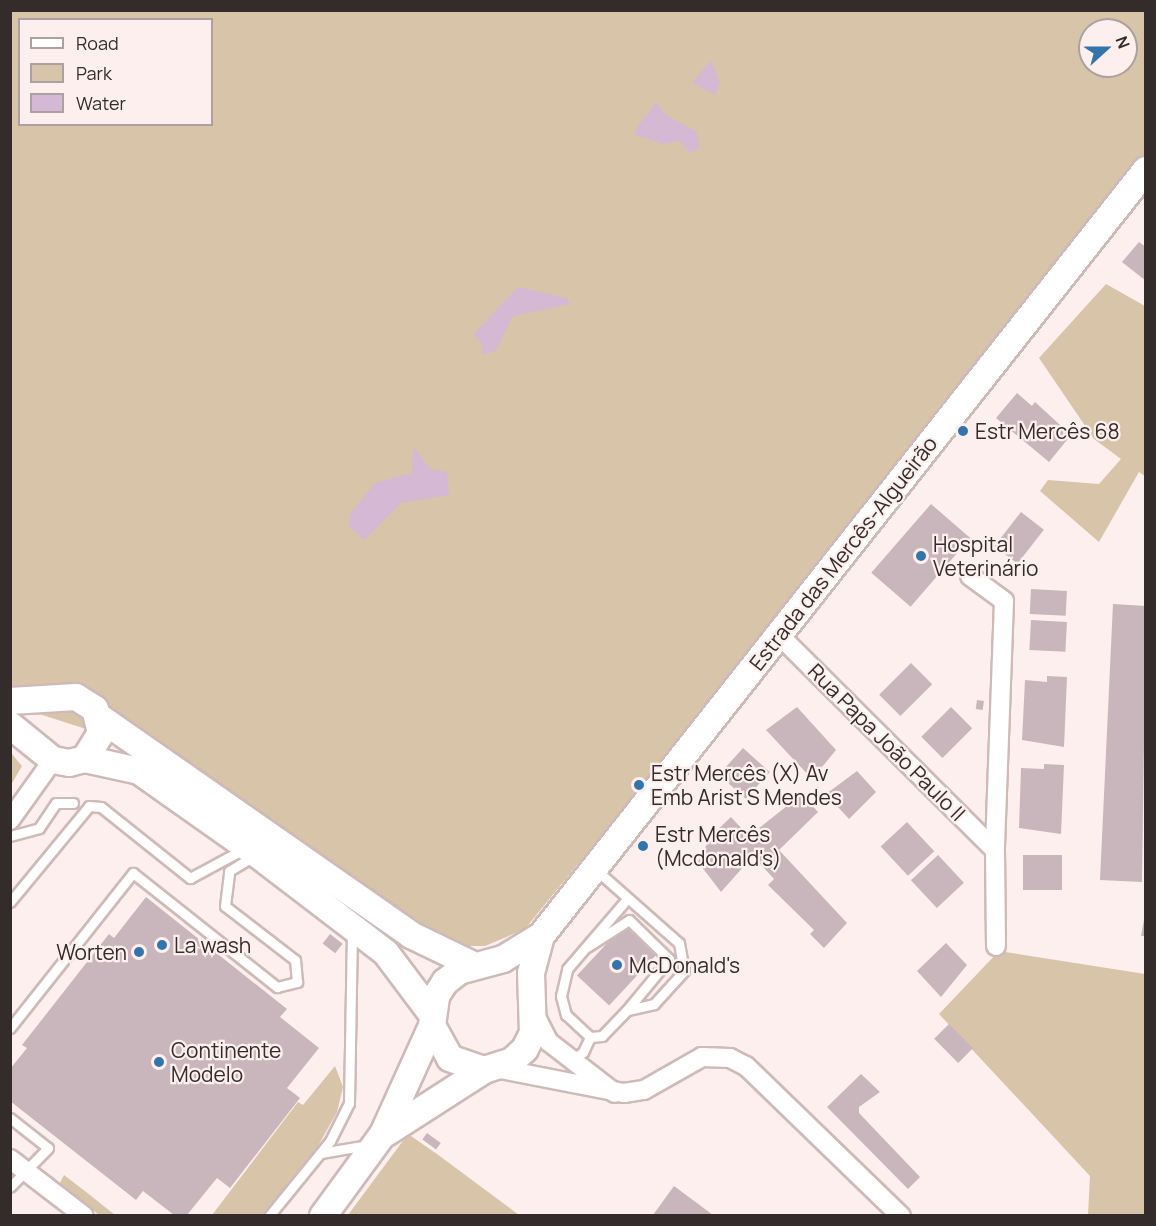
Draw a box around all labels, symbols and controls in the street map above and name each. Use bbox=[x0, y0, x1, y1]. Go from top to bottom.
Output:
legend bbox=[18, 18, 213, 126]
north arrow bbox=[1078, 18, 1138, 78]
text: Road bbox=[76, 31, 119, 55]
text: N bbox=[1111, 33, 1135, 52]
text: Park bbox=[76, 61, 112, 85]
text: Water bbox=[76, 91, 126, 115]
place label: Estr Mercês 68 bbox=[975, 418, 1120, 444]
marker: Estr Mercês 68 bbox=[956, 424, 970, 438]
street label: Estrada das Mercês-Algueirão bbox=[744, 431, 942, 675]
place label: Hospital Veterinário bbox=[933, 531, 1038, 581]
marker: Hospital Veterinário bbox=[914, 549, 928, 563]
street label: Rua Papa João Paulo II bbox=[803, 658, 971, 826]
place label: Estr Mercês (X) Av Emb Arist S Mendes bbox=[651, 760, 842, 810]
marker: Estr Mercês (X) Av Emb Arist S Mendes bbox=[632, 778, 646, 792]
place label: Estr Mercês (Mcdonald's) bbox=[655, 821, 781, 871]
marker: Estr Mercês (Mcdonald's) bbox=[636, 839, 650, 853]
place label: La wash bbox=[174, 932, 251, 958]
marker: La wash bbox=[155, 938, 169, 952]
place label: Worten bbox=[56, 939, 127, 965]
marker: Worten bbox=[132, 945, 146, 959]
place label: McDonald's bbox=[629, 952, 740, 978]
marker: McDonald's bbox=[610, 958, 624, 972]
place label: Continente Modelo bbox=[171, 1037, 281, 1087]
marker: Continente Modelo bbox=[152, 1055, 166, 1069]

